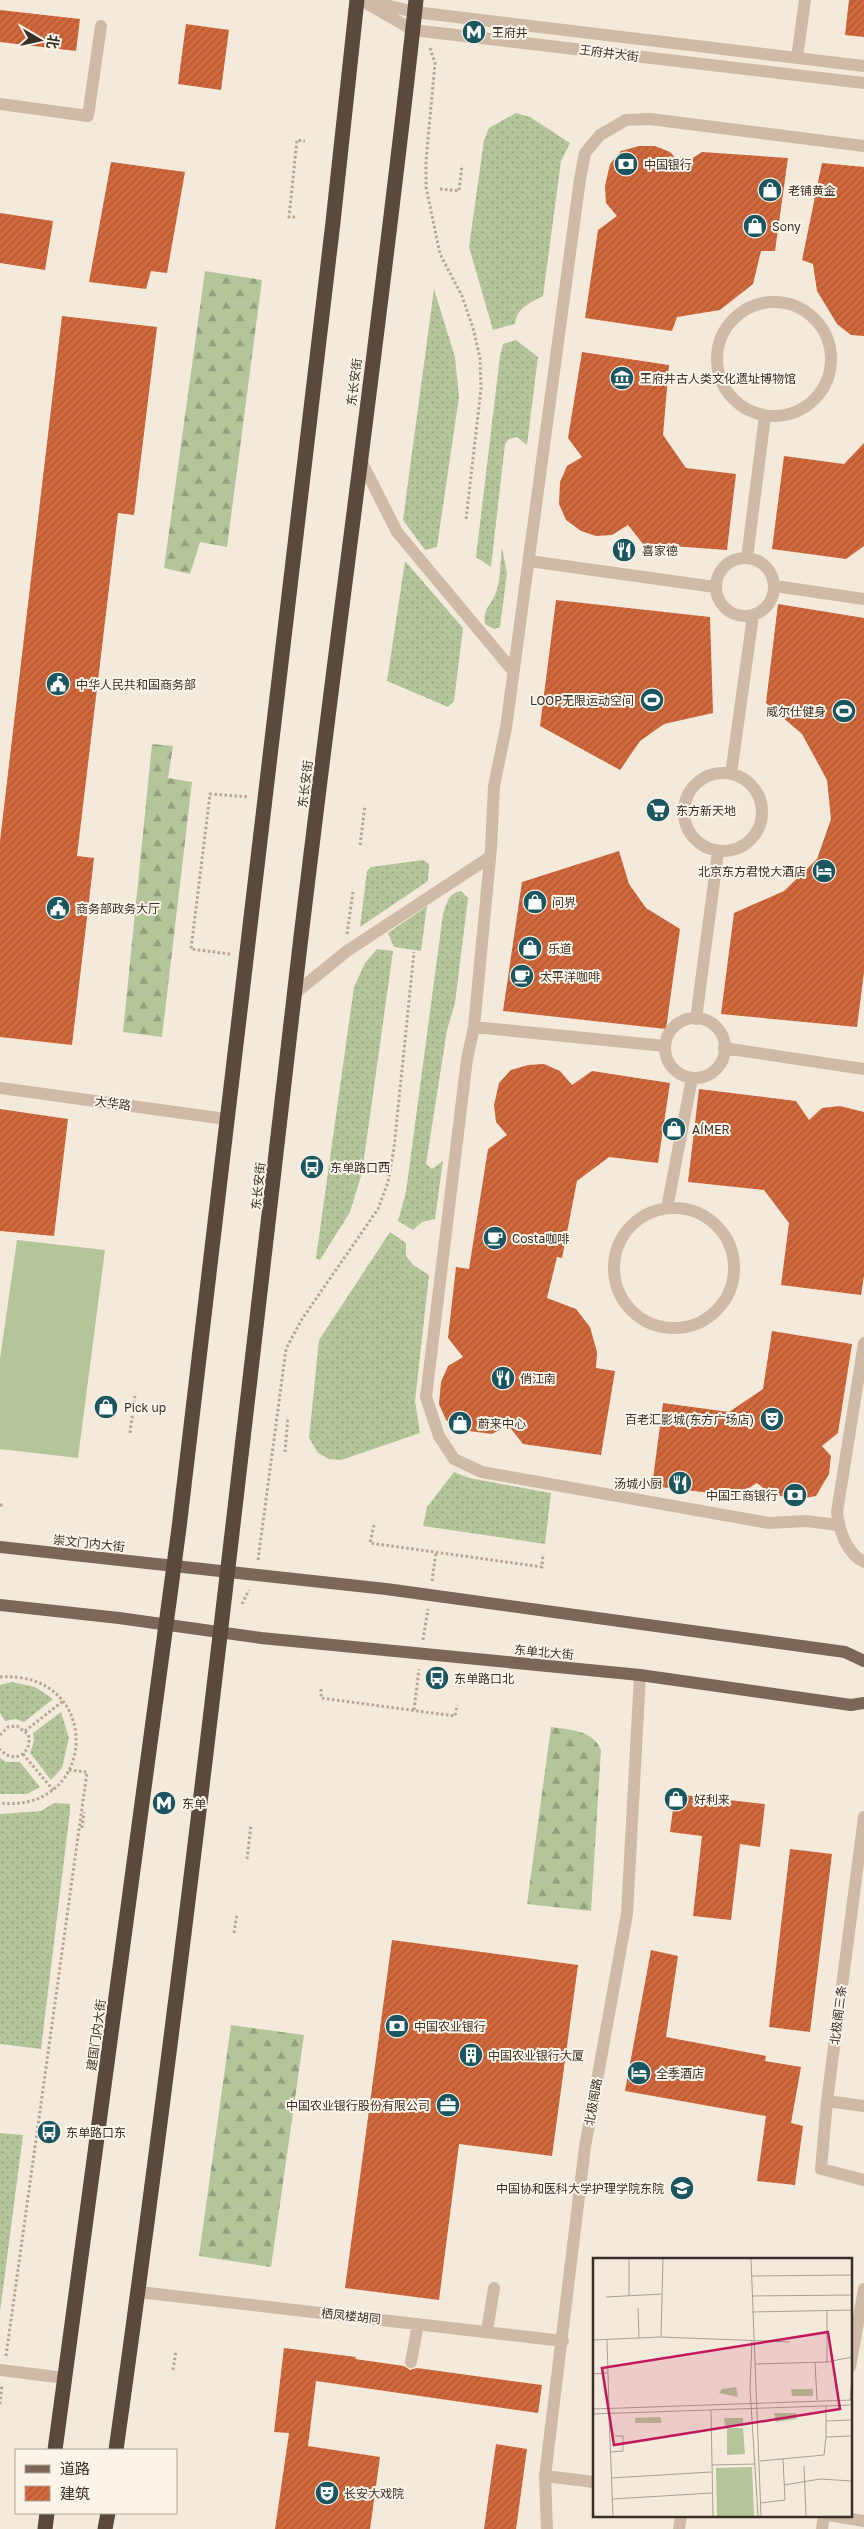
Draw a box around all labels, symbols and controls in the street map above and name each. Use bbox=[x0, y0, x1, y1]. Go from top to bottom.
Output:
north arrow bbox=[15, 15, 65, 65]
metro station icon: 王府井 bbox=[461, 19, 487, 45]
place label: 王府井 bbox=[492, 25, 528, 40]
text: 北 bbox=[44, 34, 63, 50]
street label: 王府井大街 bbox=[578, 42, 640, 64]
bank icon: 中国银行 bbox=[613, 151, 639, 177]
place label: 中国银行 bbox=[644, 157, 692, 172]
shop icon: 老铺黄金 bbox=[757, 177, 783, 203]
place label: 老铺黄金 bbox=[788, 183, 836, 198]
shop icon: Sony bbox=[742, 213, 768, 239]
place label: Sony bbox=[772, 219, 801, 234]
street label: 东长安街 bbox=[344, 357, 364, 407]
museum icon: 王府井古人类文化遗址博物馆 bbox=[609, 365, 635, 391]
place label: 王府井古人类文化遗址博物馆 bbox=[640, 371, 796, 386]
restaurant icon: 喜家德 bbox=[611, 537, 637, 563]
place label: 喜家德 bbox=[642, 543, 678, 558]
public building icon: 中华人民共和国商务部 bbox=[45, 671, 71, 697]
place label: 中华人民共和国商务部 bbox=[76, 677, 196, 692]
sports icon: LOOP无限运动空间 bbox=[639, 687, 665, 713]
place label: LOOP无限运动空间 bbox=[530, 693, 634, 708]
sports icon: 威尔仕健身 bbox=[831, 698, 857, 724]
place label: 威尔仕健身 bbox=[766, 704, 826, 719]
street label: 东长安街 bbox=[295, 759, 315, 809]
supermarket icon: 东方新天地 bbox=[645, 797, 671, 823]
place label: 东方新天地 bbox=[676, 803, 736, 818]
hotel icon: 北京东方君悦大酒店 bbox=[811, 858, 837, 884]
place label: 北京东方君悦大酒店 bbox=[698, 864, 806, 879]
shop icon: 问界 bbox=[522, 889, 548, 915]
public building icon: 商务部政务大厅 bbox=[45, 895, 71, 921]
place label: 问界 bbox=[552, 895, 576, 910]
place label: 商务部政务大厅 bbox=[76, 901, 160, 916]
shop icon: 乐道 bbox=[517, 935, 543, 961]
place label: 乐道 bbox=[548, 941, 572, 956]
cafe icon: 太平洋咖啡 bbox=[509, 963, 535, 989]
place label: 太平洋咖啡 bbox=[540, 969, 600, 984]
street label: 大华路 bbox=[94, 1093, 132, 1113]
shop icon: AÍMER bbox=[661, 1116, 687, 1142]
place label: AÍMER bbox=[692, 1122, 730, 1137]
bus stop icon: 东单路口西 bbox=[299, 1154, 325, 1180]
place label: 东单路口西 bbox=[330, 1160, 390, 1175]
street label: 东长安街 bbox=[248, 1161, 268, 1211]
cafe icon: Costa咖啡 bbox=[482, 1225, 508, 1251]
place label: Costa咖啡 bbox=[512, 1231, 569, 1246]
restaurant icon: 俏江南 bbox=[490, 1365, 516, 1391]
place label: 俏江南 bbox=[520, 1371, 556, 1386]
shop icon: Pick up bbox=[93, 1394, 119, 1420]
place label: Pick up bbox=[124, 1400, 166, 1415]
theatre icon: 百老汇影城(东方广场店) bbox=[759, 1406, 785, 1432]
shop icon: 蔚来中心 bbox=[447, 1410, 473, 1436]
place label: 百老汇影城(东方广场店) bbox=[625, 1412, 754, 1427]
place label: 蔚来中心 bbox=[478, 1416, 526, 1431]
restaurant icon: 汤城小厨 bbox=[667, 1470, 693, 1496]
place label: 汤城小厨 bbox=[614, 1476, 662, 1491]
bank icon: 中国工商银行 bbox=[782, 1482, 808, 1508]
place label: 中国工商银行 bbox=[706, 1488, 778, 1503]
street label: 崇文门内大街 bbox=[52, 1532, 126, 1554]
street label: 东单北大街 bbox=[513, 1642, 575, 1662]
bus stop icon: 东单路口北 bbox=[424, 1665, 450, 1691]
place label: 东单路口北 bbox=[454, 1671, 514, 1686]
shop icon: 好利来 bbox=[663, 1786, 689, 1812]
metro station icon: 东单 bbox=[151, 1790, 177, 1816]
place label: 好利来 bbox=[694, 1792, 730, 1807]
place label: 东单 bbox=[182, 1796, 206, 1811]
street label: 北极阁三条 bbox=[827, 1984, 849, 2046]
street label: 建国门内大街 bbox=[84, 1998, 108, 2072]
bank icon: 中国农业银行 bbox=[384, 2013, 410, 2039]
place label: 中国农业银行 bbox=[414, 2019, 486, 2034]
building icon: 中国农业银行大厦 bbox=[458, 2042, 484, 2068]
place label: 中国农业银行大厦 bbox=[488, 2048, 584, 2063]
hotel icon: 全季酒店 bbox=[626, 2060, 652, 2086]
place label: 全季酒店 bbox=[656, 2066, 704, 2081]
street label: 北极阁路 bbox=[581, 2077, 605, 2127]
office icon: 中国农业银行股份有限公司 bbox=[435, 2092, 461, 2118]
place label: 中国农业银行股份有限公司 bbox=[286, 2098, 430, 2113]
bus stop icon: 东单路口东 bbox=[36, 2119, 62, 2145]
place label: 东单路口东 bbox=[66, 2125, 126, 2140]
school or university icon: 中国协和医科大学护理学院东院 bbox=[669, 2175, 695, 2201]
place label: 中国协和医科大学护理学院东院 bbox=[496, 2181, 664, 2196]
inset map bbox=[593, 2258, 852, 2516]
street label: 栖凤楼胡同 bbox=[320, 2305, 382, 2327]
legend bbox=[15, 2449, 178, 2514]
text: 道路 bbox=[60, 2459, 90, 2477]
theatre icon: 长安大戏院 bbox=[314, 2480, 340, 2506]
text: 建筑 bbox=[60, 2484, 90, 2502]
place label: 长安大戏院 bbox=[344, 2486, 404, 2501]

